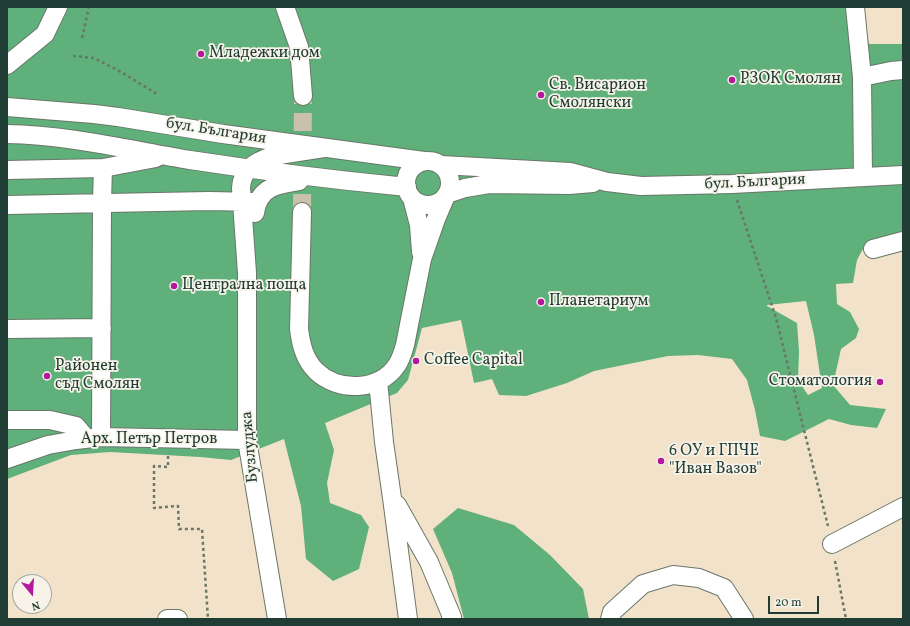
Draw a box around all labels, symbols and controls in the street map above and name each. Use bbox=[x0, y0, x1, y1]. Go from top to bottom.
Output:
place label: Младежки дом bbox=[209, 44, 320, 64]
marker: Младежки дом bbox=[196, 49, 206, 59]
place label: РЗОК Смолян bbox=[740, 70, 841, 90]
marker: РЗОК Смолян bbox=[727, 75, 737, 85]
place label: Св. Висарион Смолянски bbox=[549, 76, 646, 114]
marker: Св. Висарион Смолянски bbox=[536, 90, 546, 100]
street label: бул. България bbox=[165, 115, 267, 149]
street label: бул. България bbox=[704, 171, 806, 195]
place label: Централна поща bbox=[182, 276, 306, 296]
marker: Централна поща bbox=[169, 281, 179, 291]
place label: Планетариум bbox=[549, 292, 648, 312]
marker: Планетариум bbox=[536, 297, 546, 307]
place label: Coffee Capital bbox=[424, 351, 523, 371]
marker: Coffee Capital bbox=[411, 356, 421, 366]
place label: Районен съд Смолян bbox=[55, 357, 140, 395]
marker: Районен съд Смолян bbox=[42, 371, 52, 381]
place label: Стоматология bbox=[769, 372, 872, 392]
marker: Стоматология bbox=[875, 377, 885, 387]
street label: Бузлуджа bbox=[238, 410, 264, 484]
street label: Арх. Петър Петров bbox=[81, 430, 217, 450]
place label: 6 ОУ и ГПЧЕ "Иван Вазов" bbox=[669, 442, 762, 480]
marker: 6 ОУ и ГПЧЕ "Иван Вазов" bbox=[656, 456, 666, 466]
north arrow bbox=[12, 574, 52, 614]
scale bar bbox=[770, 588, 821, 614]
text: 20 m bbox=[775, 595, 802, 611]
text: N bbox=[29, 597, 42, 613]

